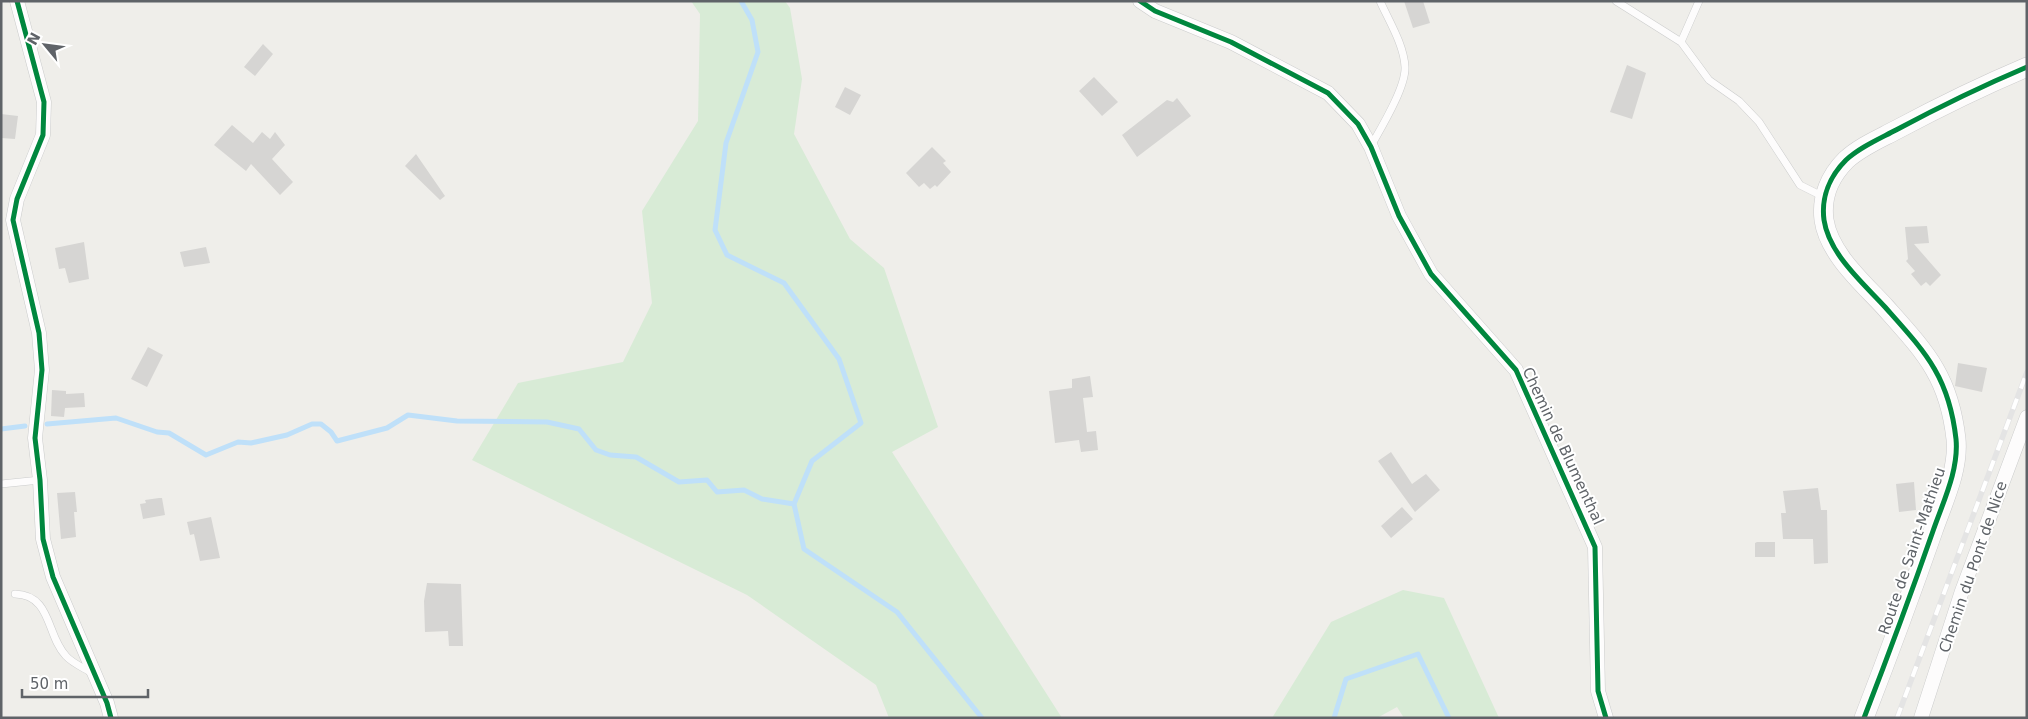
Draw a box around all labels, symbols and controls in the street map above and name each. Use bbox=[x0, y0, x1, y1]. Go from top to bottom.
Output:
north arrow bbox=[20, 20, 70, 70]
text: N bbox=[24, 30, 43, 48]
street label: Chemin de Blumenthal bbox=[1519, 364, 1607, 528]
street label: Route de Saint-Mathieu bbox=[1875, 465, 1949, 637]
street label: Chemin du Pont de Nice bbox=[1935, 479, 2011, 655]
scale bar bbox=[22, 666, 149, 698]
text: 50 m bbox=[30, 675, 68, 693]

